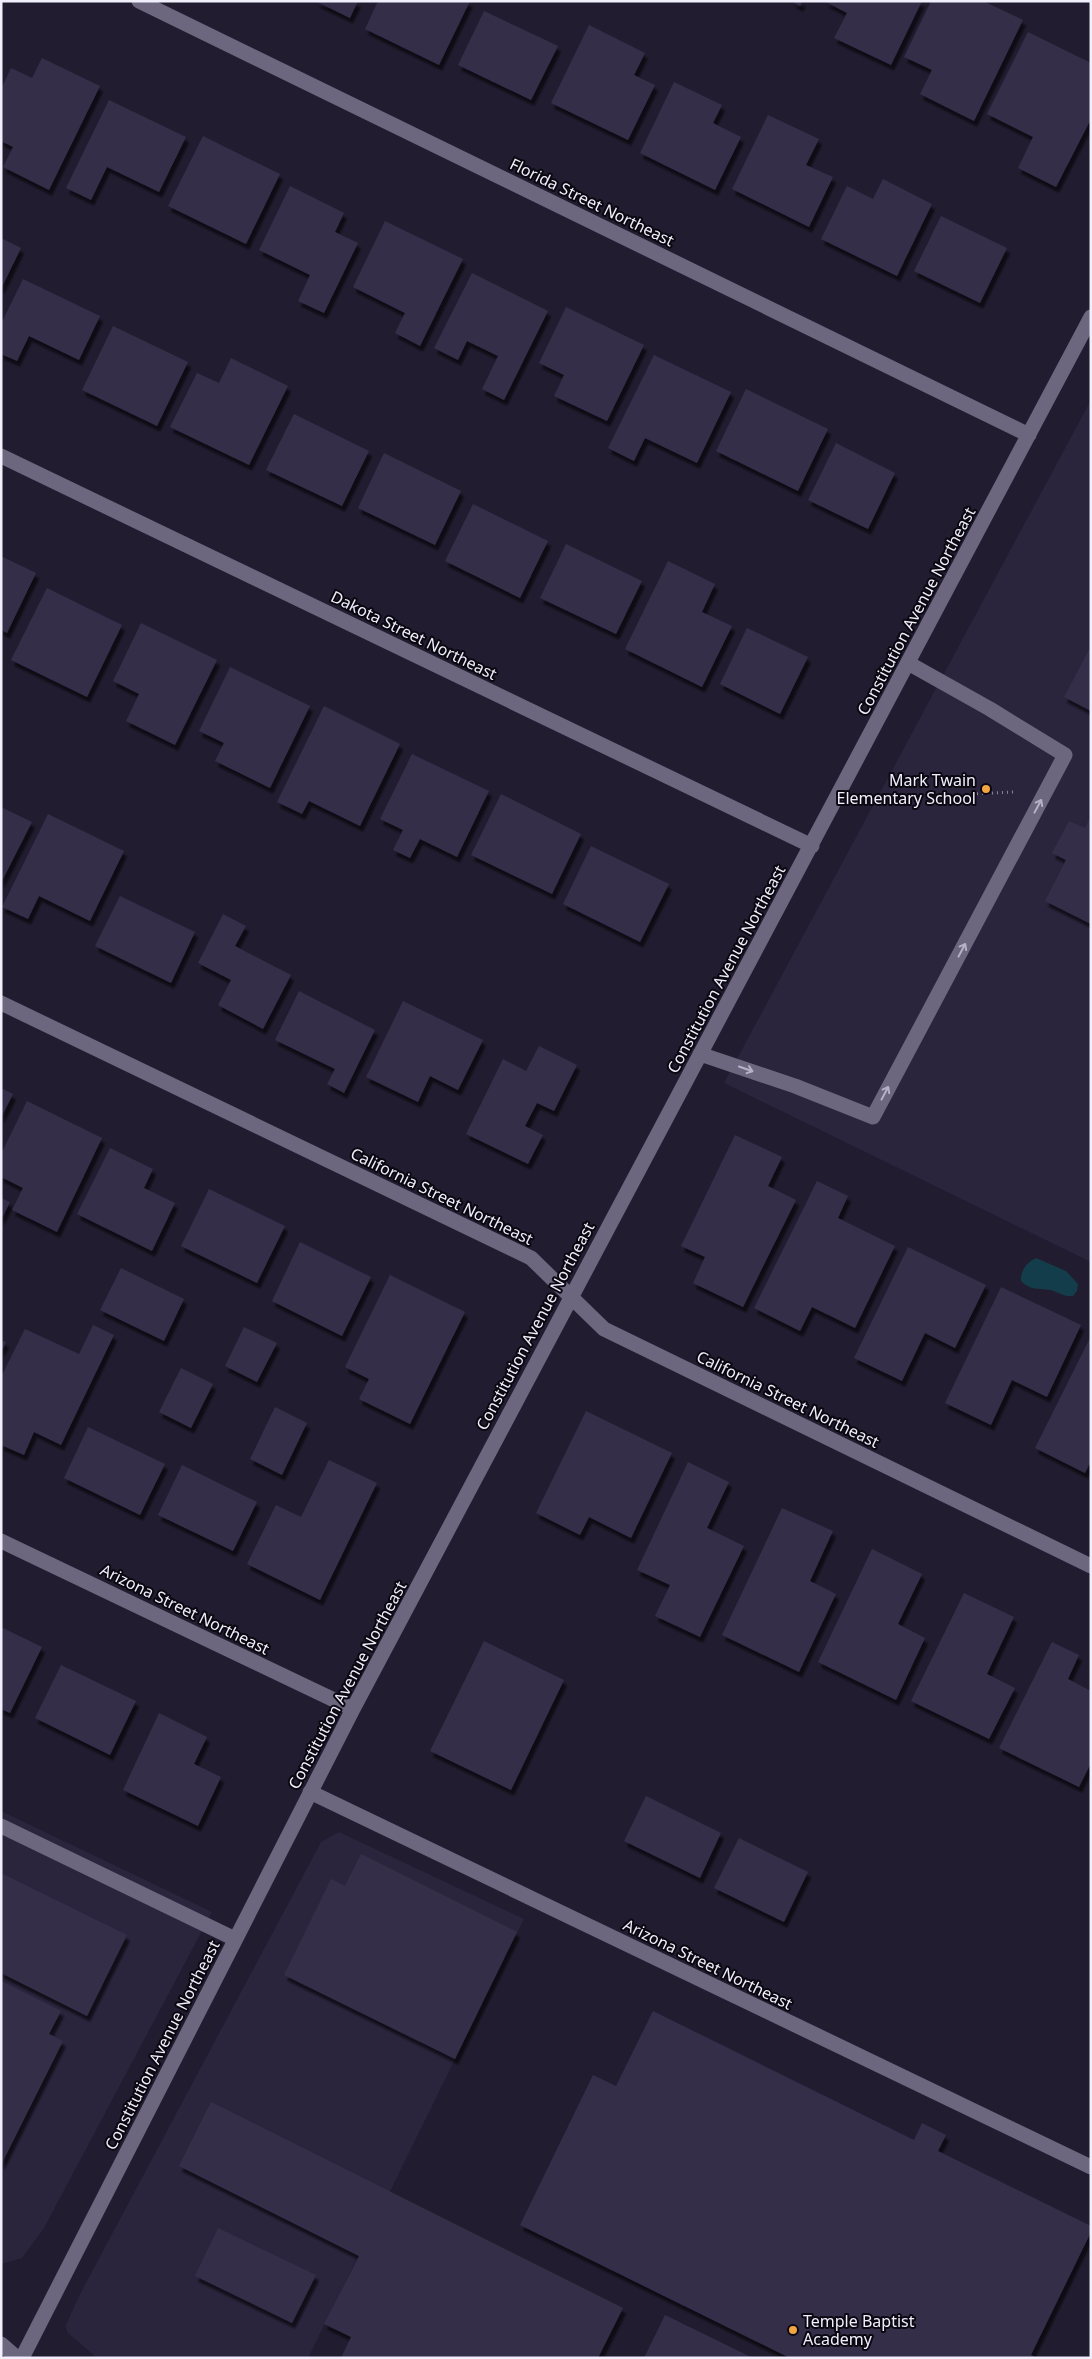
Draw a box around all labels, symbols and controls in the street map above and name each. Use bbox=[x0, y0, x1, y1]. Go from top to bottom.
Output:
street label: Florida Street Northeast bbox=[506, 153, 678, 251]
street label: Constitution Avenue Northeast bbox=[852, 503, 980, 719]
street label: Dakota Street Northeast bbox=[327, 585, 501, 685]
place label: Mark Twain Elementary School bbox=[837, 769, 976, 809]
marker: Mark Twain Elementary School bbox=[980, 783, 992, 795]
one-way arrow bbox=[1034, 799, 1043, 814]
street label: Constitution Avenue Northeast bbox=[662, 861, 790, 1077]
one-way arrow bbox=[957, 943, 967, 957]
one-way arrow bbox=[738, 1065, 754, 1075]
one-way arrow bbox=[881, 1086, 890, 1101]
street label: California Street Northeast bbox=[347, 1142, 537, 1250]
street label: Constitution Avenue Northeast bbox=[471, 1218, 599, 1434]
street label: California Street Northeast bbox=[693, 1345, 883, 1453]
street label: Arizona Street Northeast bbox=[97, 1558, 273, 1660]
street label: Constitution Avenue Northeast bbox=[283, 1577, 411, 1793]
street label: Arizona Street Northeast bbox=[620, 1913, 796, 2015]
street label: Constitution Avenue Northeast bbox=[99, 1936, 225, 2154]
place label: Temple Baptist Academy bbox=[803, 2310, 915, 2350]
marker: Temple Baptist Academy bbox=[787, 2324, 799, 2336]

